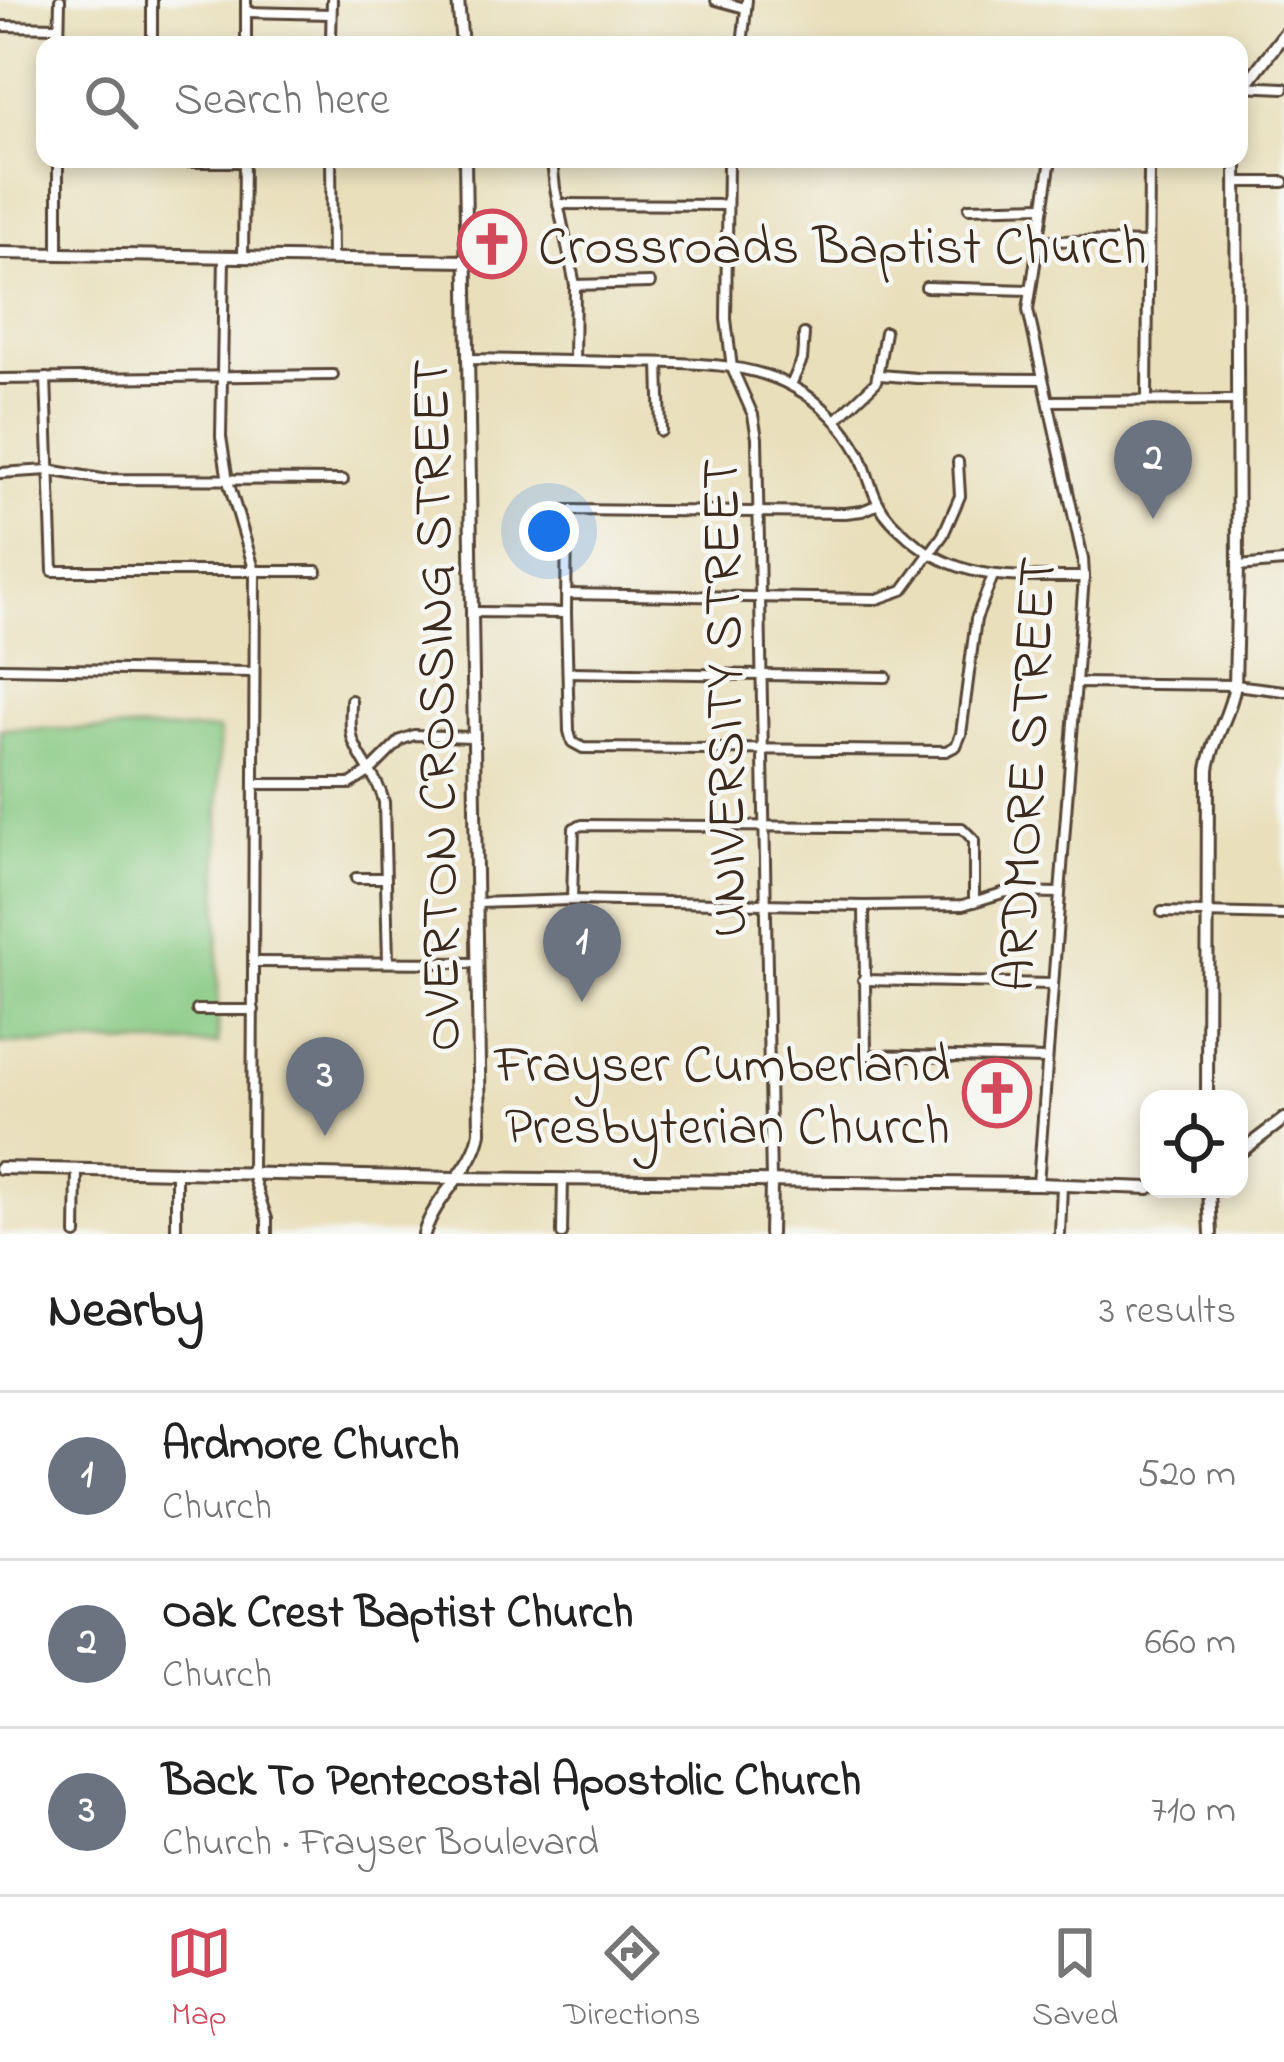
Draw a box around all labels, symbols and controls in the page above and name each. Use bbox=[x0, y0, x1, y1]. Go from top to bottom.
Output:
search box bbox=[36, 36, 1248, 168]
icon: search bbox=[78, 69, 144, 135]
text: Search here bbox=[174, 69, 390, 135]
church icon: Crossroads Baptist Church bbox=[457, 209, 527, 279]
place label: Crossroads Baptist Church bbox=[538, 211, 1147, 289]
street label: OVERTON CROSSING STREET bbox=[395, 358, 485, 1052]
pin: 2 bbox=[1114, 420, 1192, 519]
street label: UNIVERSITY STREET bbox=[685, 457, 771, 938]
your location bbox=[519, 501, 579, 561]
street label: ARDMORE STREET bbox=[980, 555, 1080, 994]
pin: 1 bbox=[543, 903, 621, 1002]
place label: Frayser Cumberland Presbyterian Church bbox=[493, 1029, 950, 1169]
pin: 3 bbox=[286, 1037, 364, 1136]
church icon: Frayser Cumberland Presbyterian Church bbox=[962, 1058, 1032, 1128]
map controls bbox=[1140, 1090, 1248, 1198]
button: locate bbox=[1140, 1090, 1248, 1198]
text: Nearby bbox=[48, 1275, 204, 1350]
text: 3 results bbox=[1099, 1284, 1236, 1341]
text: Ardmore Church bbox=[162, 1414, 460, 1480]
text: 1 bbox=[81, 1447, 93, 1504]
text: 520 m bbox=[1137, 1447, 1236, 1504]
text: Church bbox=[162, 1480, 272, 1537]
text: Oak Crest Baptist Church bbox=[162, 1582, 633, 1648]
text: 2 bbox=[77, 1615, 97, 1672]
text: 660 m bbox=[1145, 1615, 1236, 1672]
text: Church bbox=[162, 1648, 272, 1705]
text: Back To Pentecostal Apostolic Church bbox=[162, 1750, 861, 1816]
text: 3 bbox=[79, 1783, 95, 1840]
text: 710 m bbox=[1151, 1783, 1236, 1840]
text: Church · Frayser Boulevard bbox=[162, 1816, 599, 1873]
tab: Map bbox=[166, 1920, 232, 2040]
tab: Directions bbox=[563, 1920, 701, 2040]
tab: Saved bbox=[1032, 1920, 1118, 2040]

